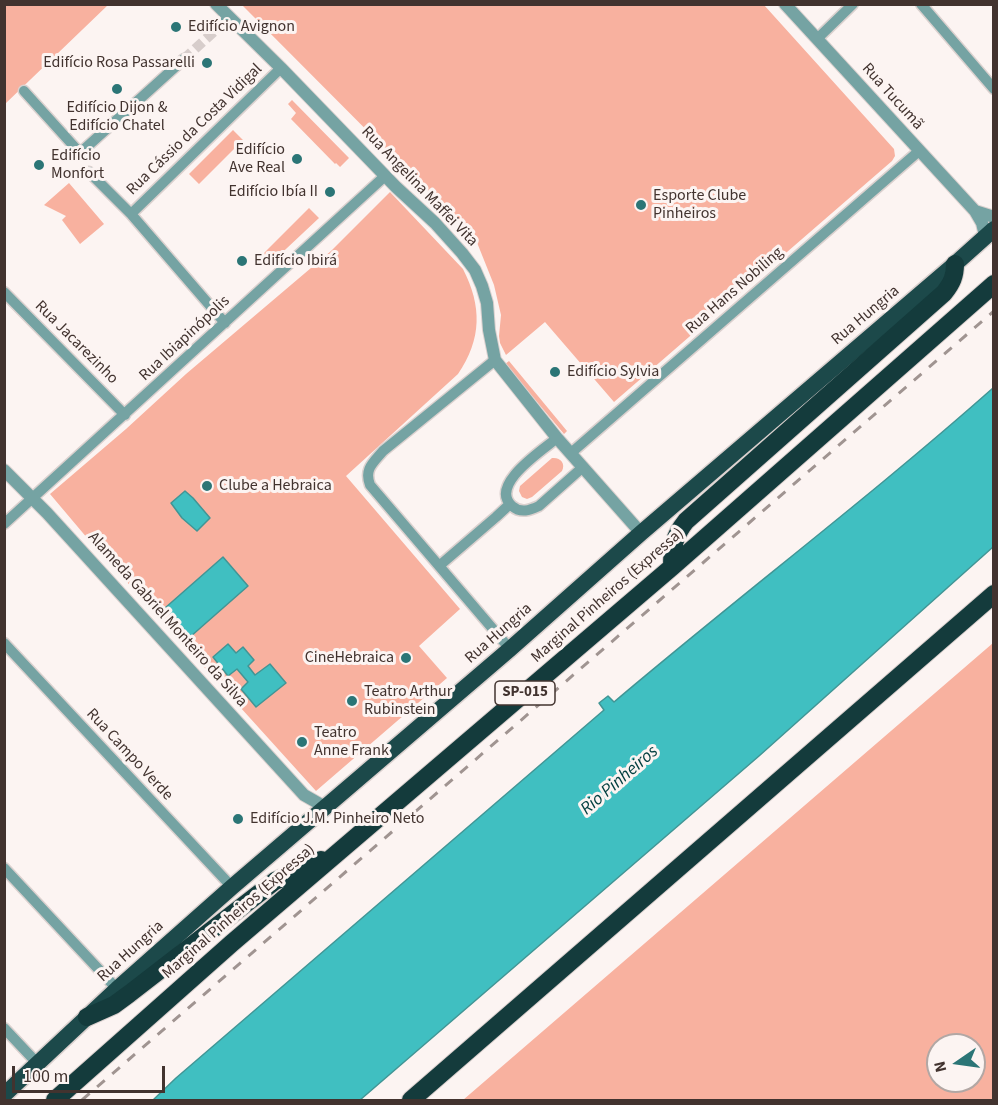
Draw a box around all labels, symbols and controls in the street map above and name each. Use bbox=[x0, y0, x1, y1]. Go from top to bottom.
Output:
place label: Edifício Avignon bbox=[188, 17, 295, 37]
marker: Edifício Avignon bbox=[169, 20, 183, 34]
place label: Edifício Rosa Passarelli bbox=[43, 53, 195, 73]
marker: Edifício Rosa Passarelli bbox=[200, 56, 214, 70]
street label: Rua Cássio da Costa Vidigal bbox=[123, 60, 267, 200]
street label: Rua Tucumã bbox=[857, 60, 927, 134]
marker: Edifício Dijon & Edifício Chatel bbox=[110, 82, 124, 96]
place label: Edifício Dijon & Edifício Chatel bbox=[67, 98, 167, 136]
street label: Rua Angelina Maffei Vita bbox=[357, 123, 481, 251]
place label: Edifício Ave Real bbox=[229, 140, 285, 178]
place label: Edifício Monfort bbox=[51, 146, 104, 184]
marker: Edifício Ave Real bbox=[290, 152, 304, 166]
marker: Edifício Monfort bbox=[32, 158, 46, 172]
place label: Edifício Ibía II bbox=[229, 182, 318, 202]
marker: Edifício Ibía II bbox=[323, 185, 337, 199]
place label: Esporte Clube Pinheiros bbox=[653, 186, 746, 224]
marker: Esporte Clube Pinheiros bbox=[634, 198, 648, 212]
street label: Rua Hans Nobiling bbox=[682, 243, 788, 339]
place label: Edifício Ibirá bbox=[254, 251, 337, 271]
marker: Edifício Ibirá bbox=[235, 254, 249, 268]
street label: Rua Hungria bbox=[828, 282, 904, 350]
street label: Rua Ibiapinópolis bbox=[136, 292, 234, 386]
street label: Rua Jacarezinho bbox=[30, 297, 122, 389]
place label: Edifício Sylvia bbox=[567, 362, 659, 382]
marker: Edifício Sylvia bbox=[548, 365, 562, 379]
place label: Clube a Hebraica bbox=[219, 476, 332, 496]
marker: Clube a Hebraica bbox=[200, 479, 214, 493]
street label: Marginal Pinheiros (Expressa) bbox=[528, 524, 688, 668]
street label: Alameda Gabriel Monteiro da Silva bbox=[83, 528, 251, 712]
street label: Rua Hungria bbox=[462, 600, 536, 668]
place label: CineHebraica bbox=[305, 648, 394, 668]
marker: CineHebraica bbox=[399, 651, 413, 665]
road number: SP-015 bbox=[495, 681, 555, 705]
place label: Teatro Arthur Rubinstein bbox=[364, 682, 452, 720]
marker: Teatro Arthur Rubinstein bbox=[345, 694, 359, 708]
street label: Rua Campo Verde bbox=[82, 705, 176, 805]
place label: Teatro Anne Frank bbox=[314, 723, 389, 761]
marker: Teatro Anne Frank bbox=[295, 735, 309, 749]
water label: Rio Pinheiros bbox=[577, 742, 663, 820]
place label: Edifício J.M. Pinheiro Neto bbox=[250, 809, 424, 829]
marker: Edifício J.M. Pinheiro Neto bbox=[231, 812, 245, 826]
street label: Marginal Pinheiros (Expressa) bbox=[159, 840, 319, 984]
street label: Rua Hungria bbox=[94, 917, 168, 987]
north arrow bbox=[926, 1033, 986, 1093]
scale bar bbox=[15, 1054, 168, 1092]
text: N bbox=[928, 1059, 952, 1074]
text: 100 m bbox=[23, 1064, 68, 1089]

